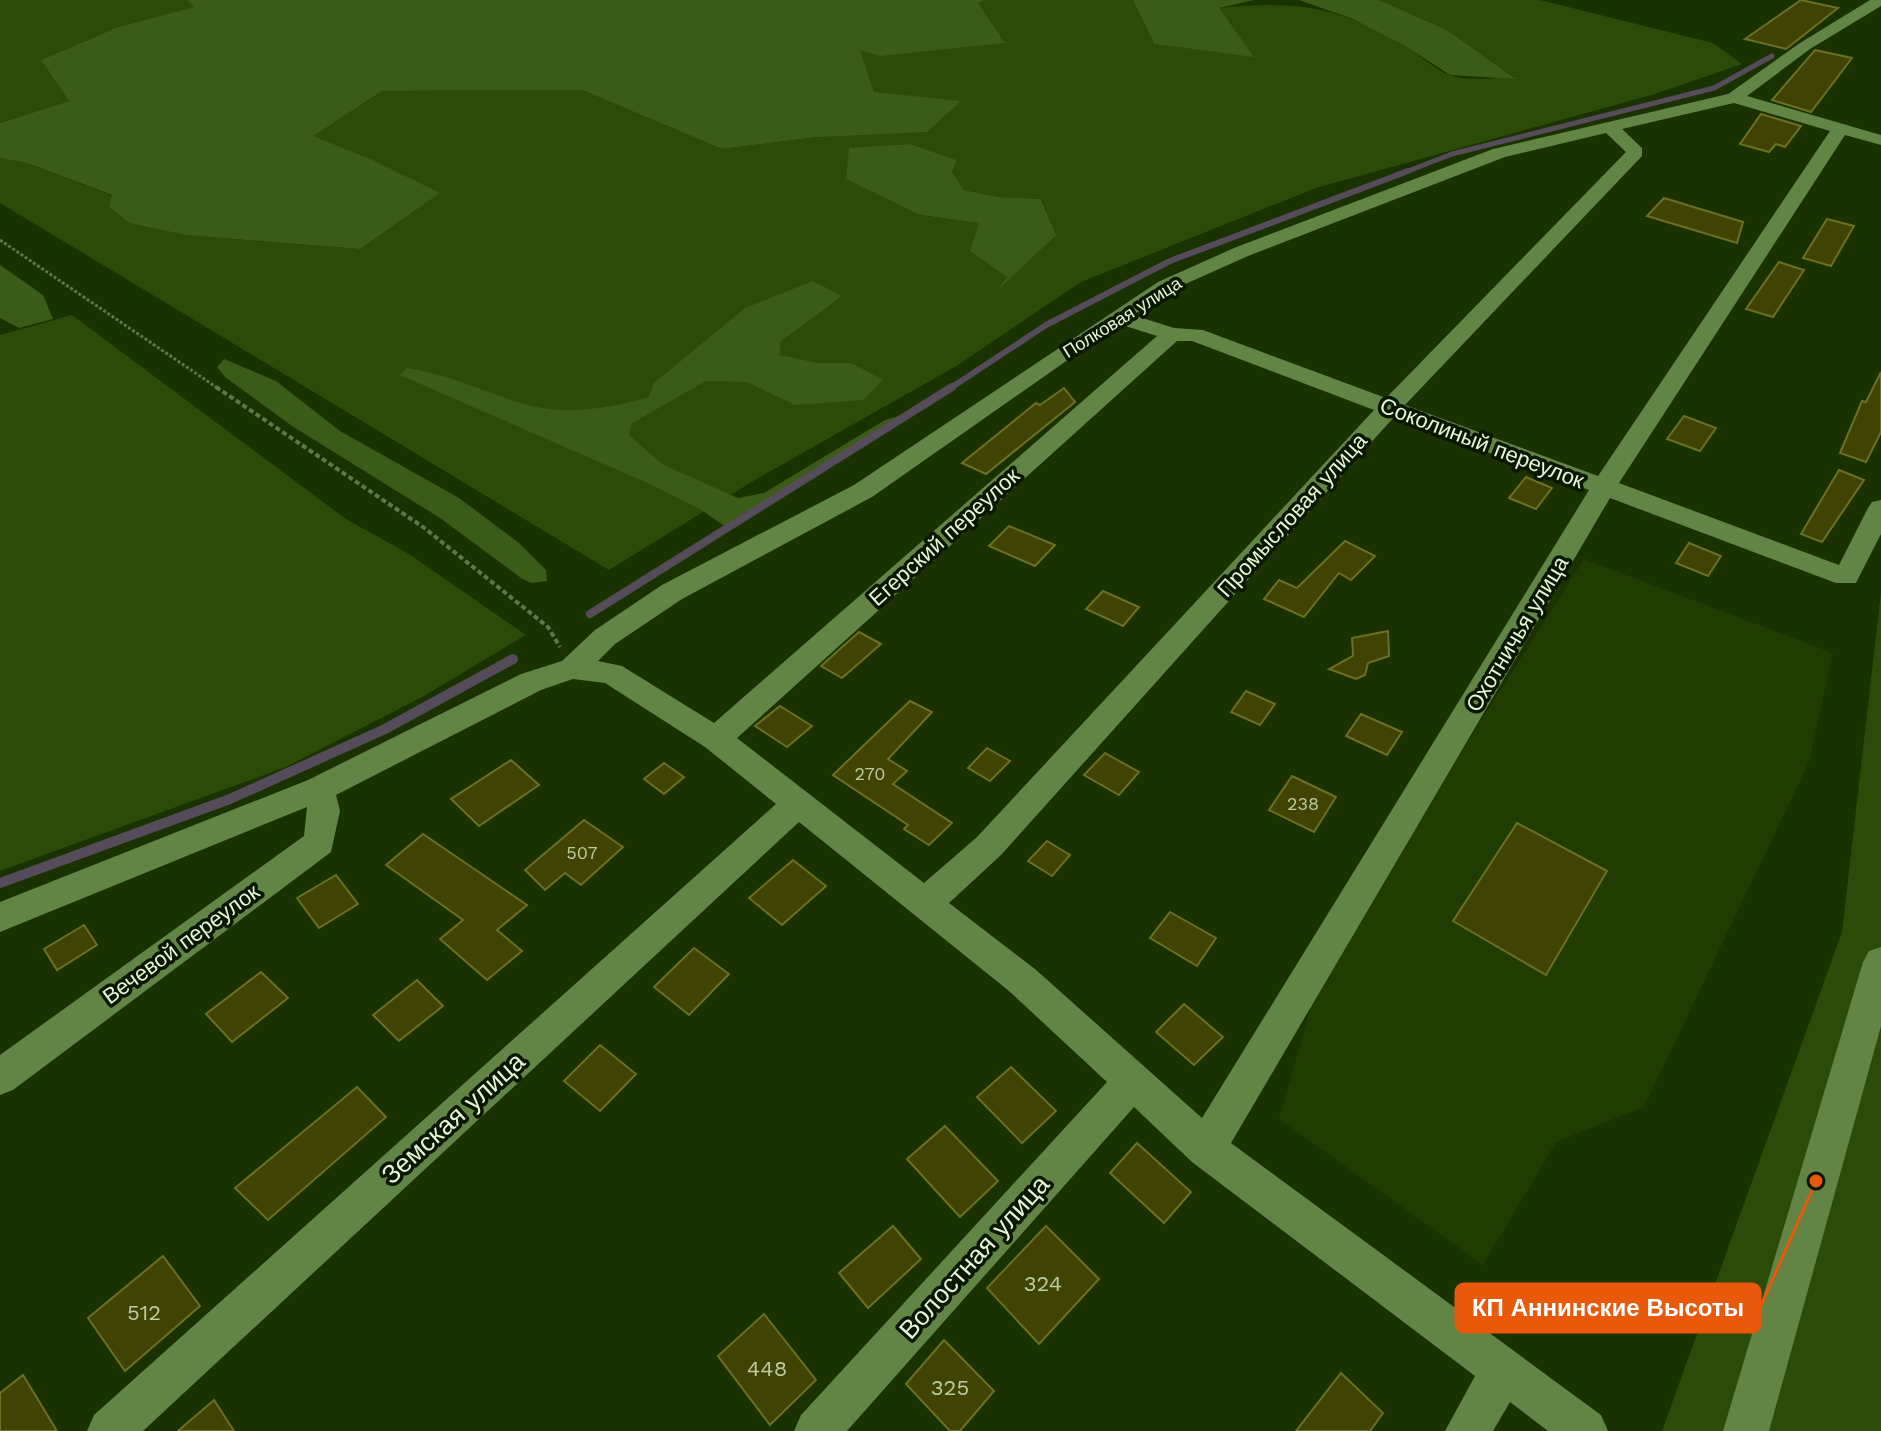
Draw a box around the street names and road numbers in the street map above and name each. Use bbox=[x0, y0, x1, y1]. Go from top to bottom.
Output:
street label: Полковая улица bbox=[1059, 272, 1186, 362]
street label: Соколиный переулок bbox=[1376, 393, 1588, 494]
street label: Промысловая улица bbox=[1212, 428, 1372, 602]
street label: Егерский переулок bbox=[864, 463, 1024, 611]
street label: Охотничья улица bbox=[1461, 551, 1574, 716]
street label: Вечевой переулок bbox=[98, 879, 264, 1009]
street label: Земская улица bbox=[375, 1046, 531, 1190]
street label: Волостная улица bbox=[893, 1169, 1056, 1345]

